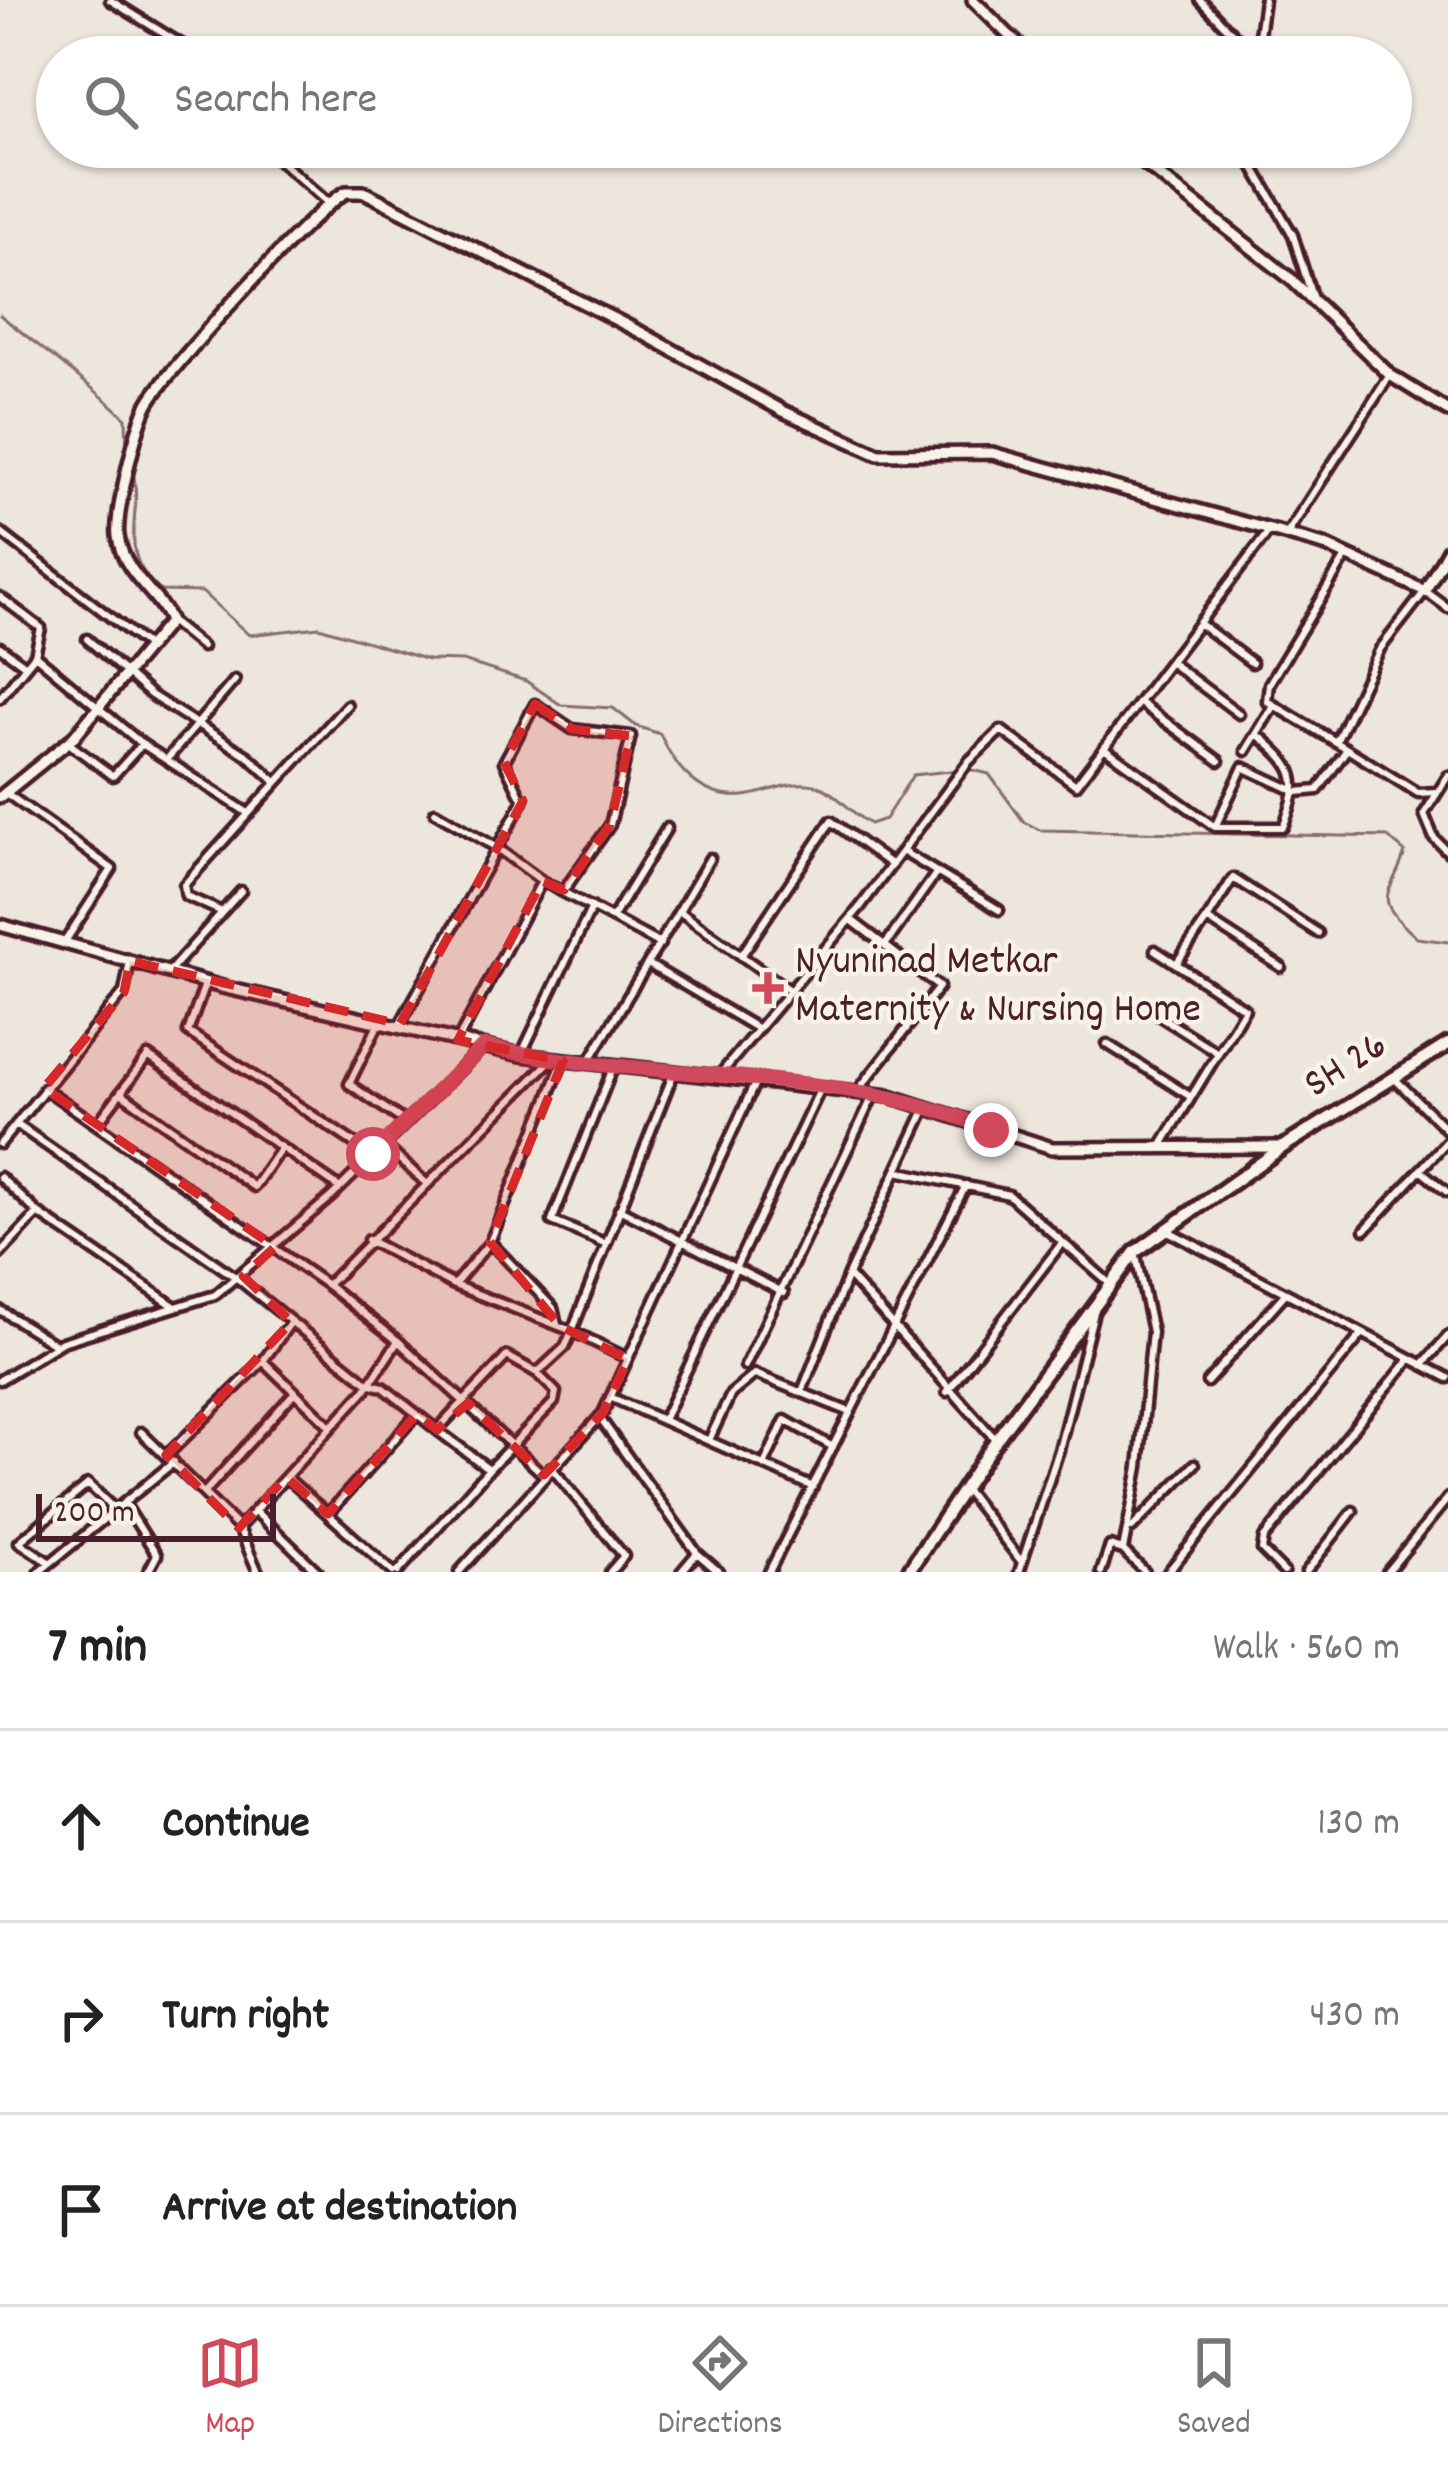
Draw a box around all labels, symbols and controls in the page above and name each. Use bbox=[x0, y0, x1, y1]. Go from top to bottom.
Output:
search box bbox=[36, 36, 1412, 168]
icon: search bbox=[78, 69, 144, 135]
text: Search here bbox=[174, 70, 377, 134]
place label: Nyuninad Metkar Maternity & Nursing Home bbox=[795, 934, 1201, 1042]
marker: Nyuninad Metkar Maternity & Nursing Home bbox=[752, 972, 784, 1004]
street label: SH 26 bbox=[1294, 1018, 1400, 1116]
route end bbox=[964, 1103, 1018, 1157]
route start bbox=[346, 1127, 400, 1181]
scale bar bbox=[36, 1488, 276, 1541]
text: 200 m bbox=[54, 1491, 135, 1538]
text: 7 min bbox=[48, 1614, 147, 1686]
text: Walk · 560 m bbox=[1213, 1623, 1400, 1678]
icon: ahead bbox=[48, 1793, 114, 1859]
text: Continue bbox=[162, 1794, 310, 1858]
text: 130 m bbox=[1317, 1798, 1400, 1853]
icon: right bbox=[48, 1985, 114, 2051]
text: Turn right bbox=[162, 1986, 329, 2050]
text: 430 m bbox=[1310, 1990, 1400, 2045]
icon: arrive bbox=[48, 2177, 114, 2243]
text: Arrive at destination bbox=[162, 2178, 517, 2242]
tab: Map bbox=[197, 2330, 263, 2449]
tab: Directions bbox=[658, 2330, 783, 2449]
tab: Saved bbox=[1177, 2330, 1251, 2449]

